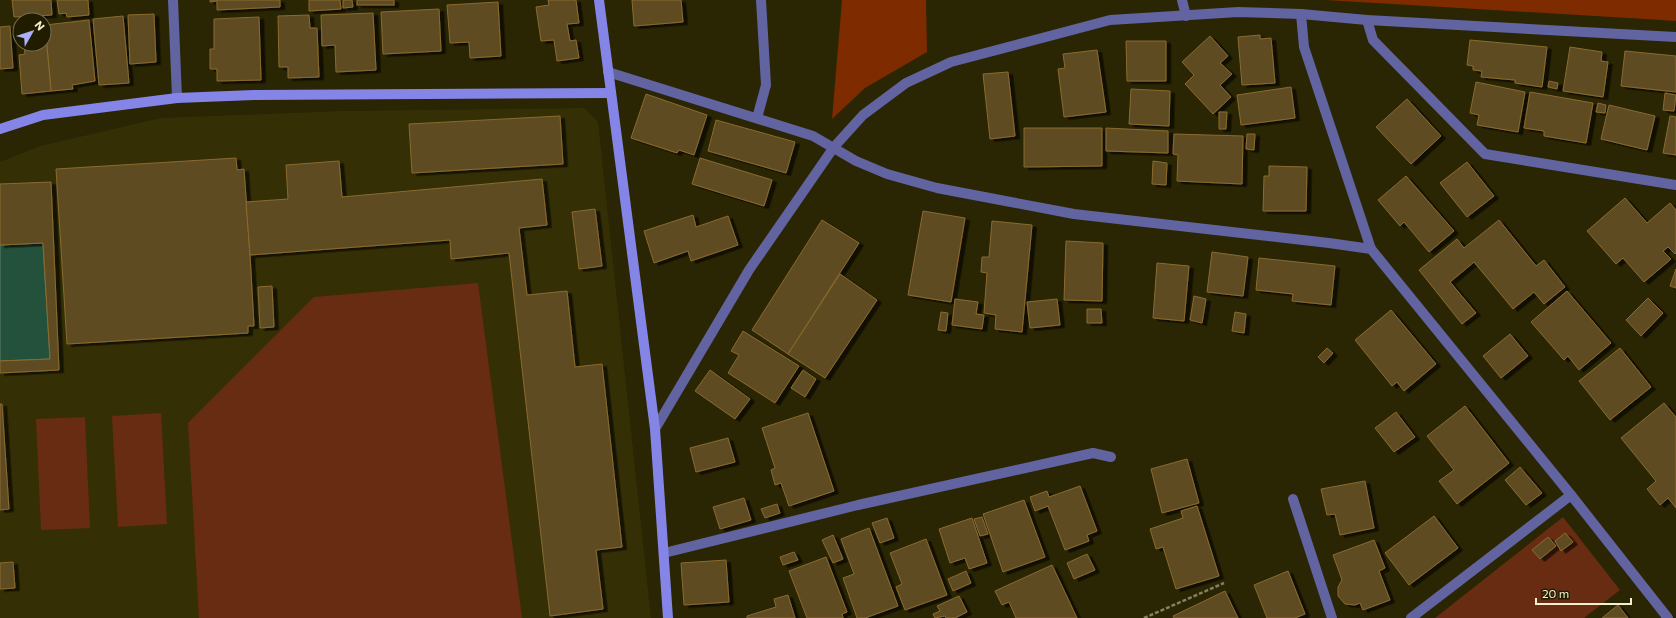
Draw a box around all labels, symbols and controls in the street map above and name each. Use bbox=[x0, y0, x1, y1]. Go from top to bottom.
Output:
north arrow bbox=[12, 12, 52, 52]
text: N bbox=[33, 18, 48, 33]
scale bar bbox=[1536, 580, 1631, 606]
text: 20 m bbox=[1542, 586, 1569, 600]

